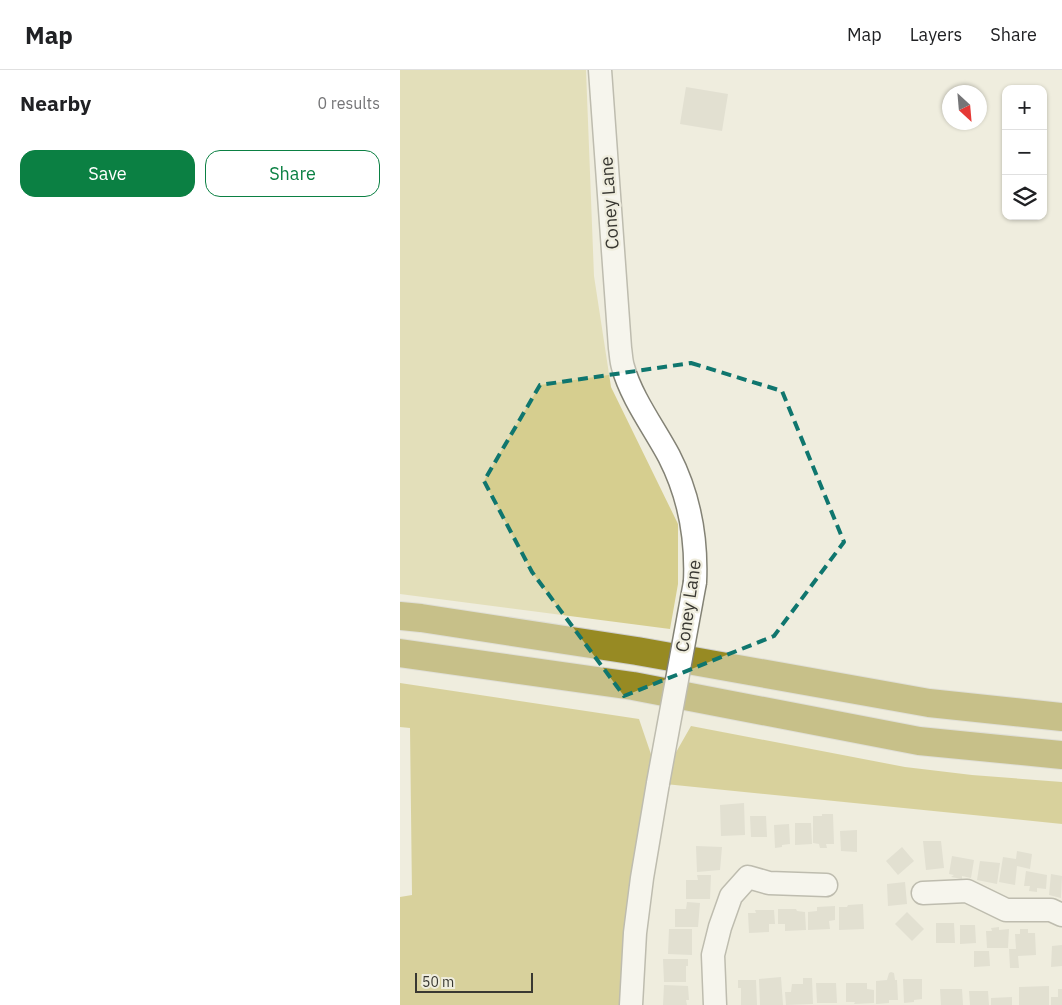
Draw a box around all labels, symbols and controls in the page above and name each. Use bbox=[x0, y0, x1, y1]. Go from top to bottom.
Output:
text: Map bbox=[25, 19, 73, 51]
text: Map bbox=[847, 23, 882, 46]
text: Layers bbox=[910, 23, 962, 46]
text: Share bbox=[990, 23, 1037, 46]
north arrow bbox=[942, 85, 987, 130]
map controls bbox=[1002, 85, 1047, 220]
button: + bbox=[1002, 85, 1047, 130]
text: Nearby bbox=[20, 89, 91, 117]
text: 0 results bbox=[317, 93, 380, 113]
button: − bbox=[1002, 130, 1047, 175]
button: Save bbox=[20, 150, 195, 197]
button: Share bbox=[205, 150, 380, 197]
street label: Coney Lane bbox=[594, 156, 624, 250]
button: layers bbox=[1002, 175, 1047, 220]
street label: Coney Lane bbox=[670, 558, 706, 654]
scale bar bbox=[415, 970, 532, 993]
text: 50 m bbox=[422, 973, 454, 991]

